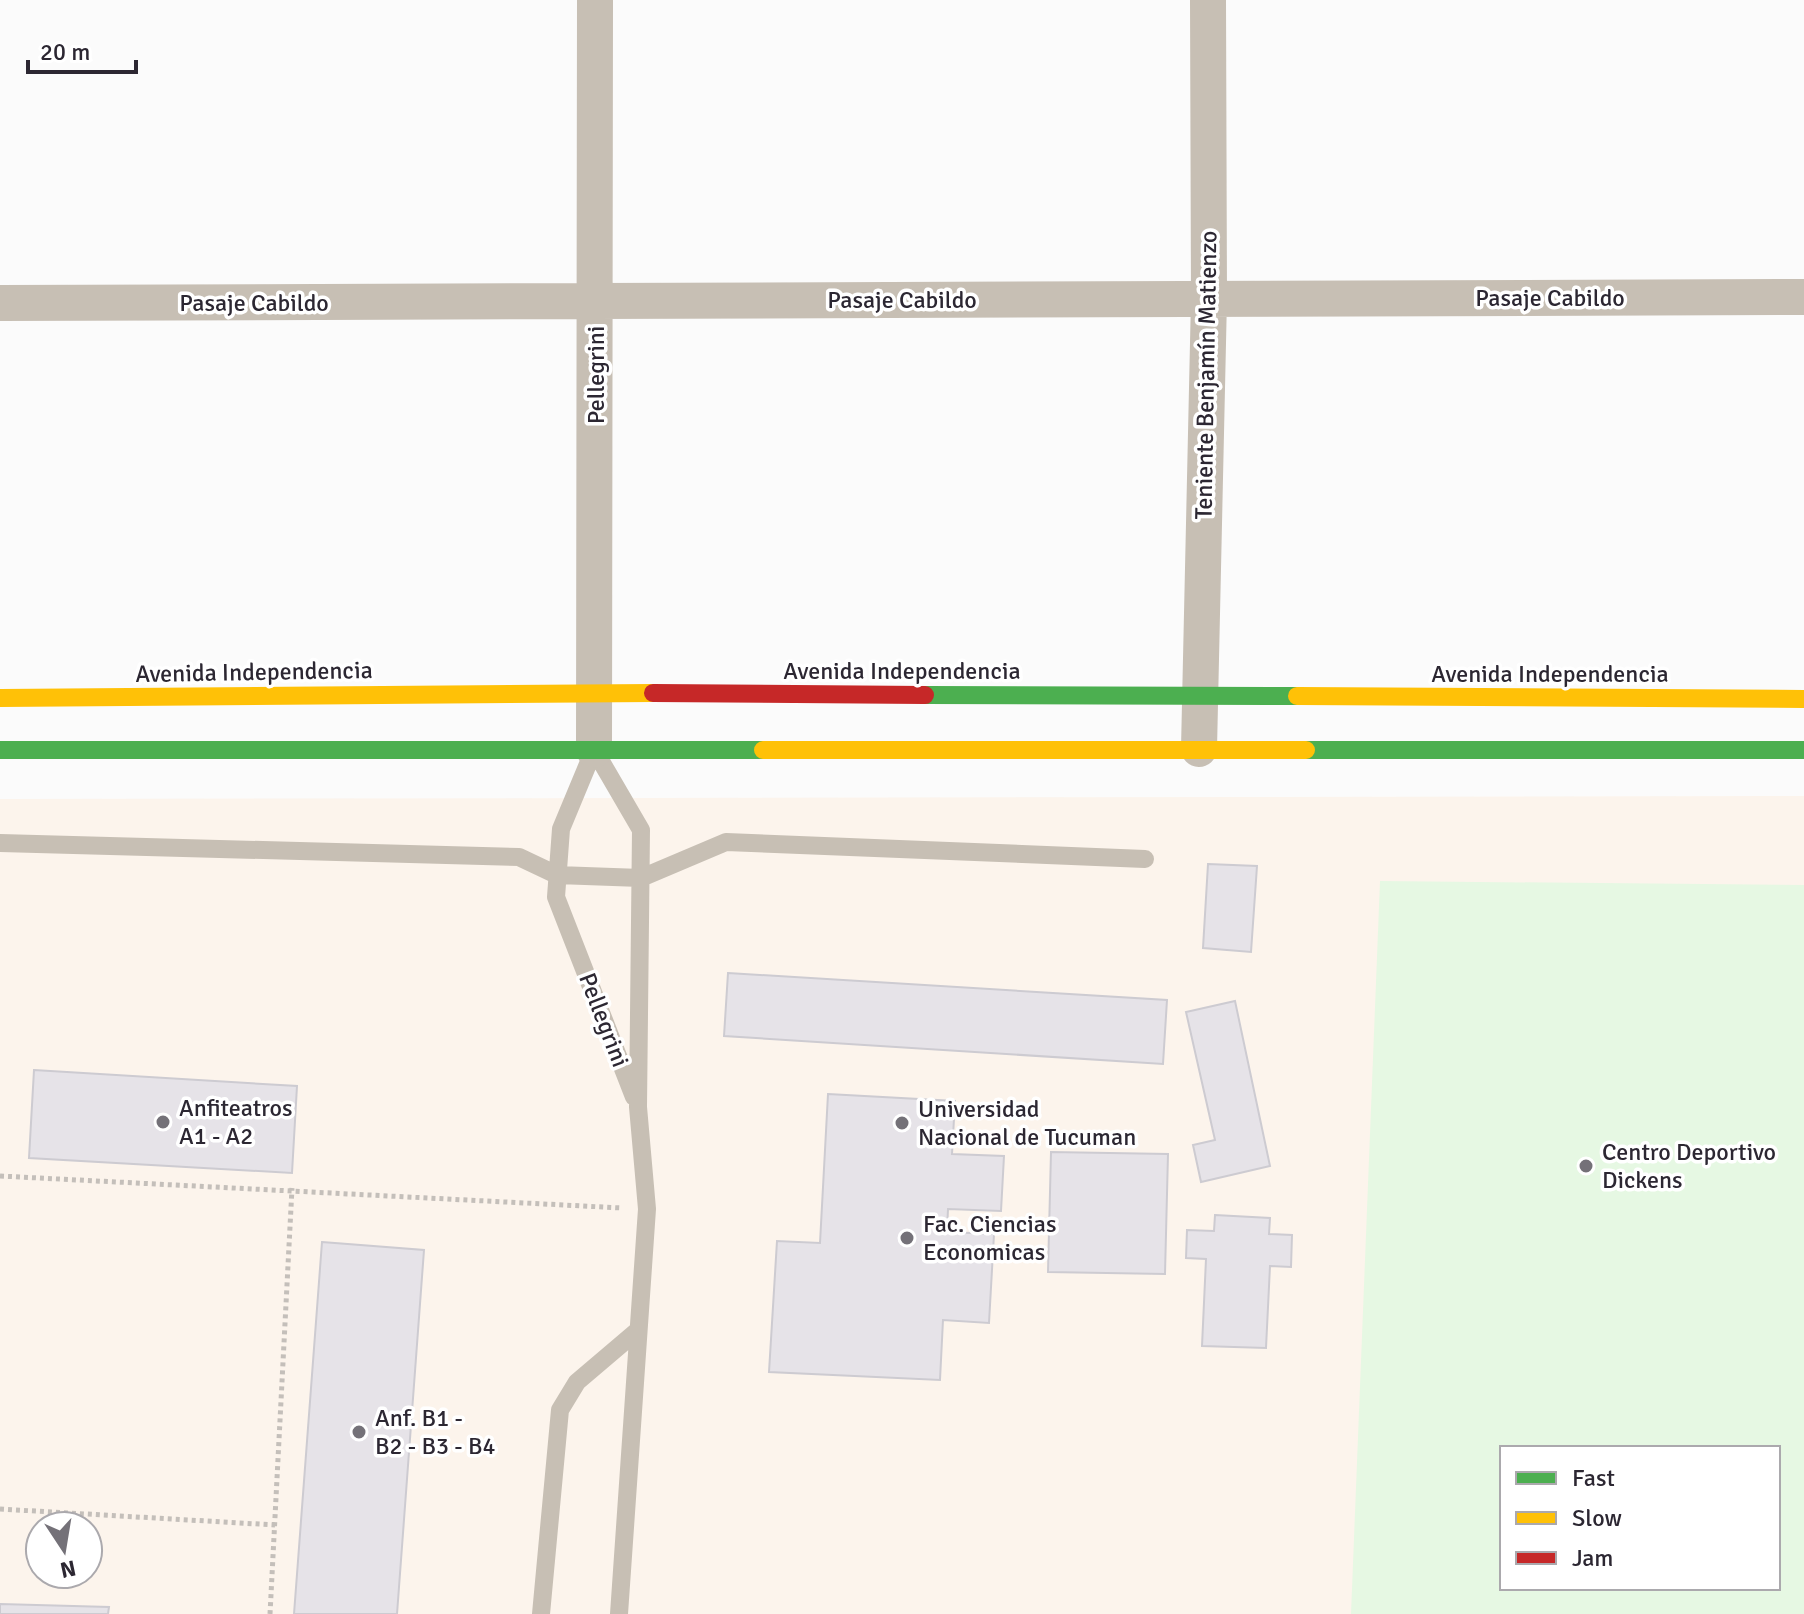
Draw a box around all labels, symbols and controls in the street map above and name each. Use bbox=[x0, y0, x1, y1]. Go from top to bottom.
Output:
scale bar bbox=[28, 24, 136, 74]
text: 20 m bbox=[40, 37, 90, 67]
street label: Teniente Benjamín Matienzo bbox=[1188, 230, 1224, 520]
street label: Pasaje Cabildo bbox=[1475, 283, 1625, 313]
street label: Pasaje Cabildo bbox=[827, 285, 977, 315]
street label: Pasaje Cabildo bbox=[179, 288, 329, 318]
street label: Pellegrini bbox=[581, 326, 611, 424]
street label: Avenida Independencia bbox=[135, 655, 373, 689]
street label: Avenida Independencia bbox=[783, 656, 1021, 686]
street label: Avenida Independencia bbox=[1431, 659, 1669, 689]
street label: Pellegrini bbox=[572, 969, 636, 1071]
place label: Anfiteatros A1 - A2 bbox=[179, 1093, 292, 1151]
place label: Universidad Nacional de Tucuman bbox=[918, 1094, 1136, 1152]
marker: Anfiteatros A1 - A2 bbox=[154, 1113, 172, 1131]
marker: Universidad Nacional de Tucuman bbox=[893, 1114, 911, 1132]
place label: Centro Deportivo Dickens bbox=[1602, 1137, 1776, 1195]
marker: Centro Deportivo Dickens bbox=[1577, 1157, 1595, 1175]
place label: Fac. Ciencias Economicas bbox=[923, 1209, 1057, 1267]
marker: Fac. Ciencias Economicas bbox=[898, 1229, 916, 1247]
place label: Anf. B1 - B2 - B3 - B4 bbox=[375, 1403, 495, 1461]
marker: Anf. B1 - B2 - B3 - B4 bbox=[350, 1423, 368, 1441]
legend bbox=[1500, 1446, 1780, 1590]
text: Fast bbox=[1572, 1463, 1615, 1493]
text: Slow bbox=[1572, 1503, 1622, 1533]
north arrow bbox=[24, 1510, 104, 1590]
text: Jam bbox=[1572, 1543, 1613, 1573]
text: N bbox=[58, 1554, 78, 1584]

